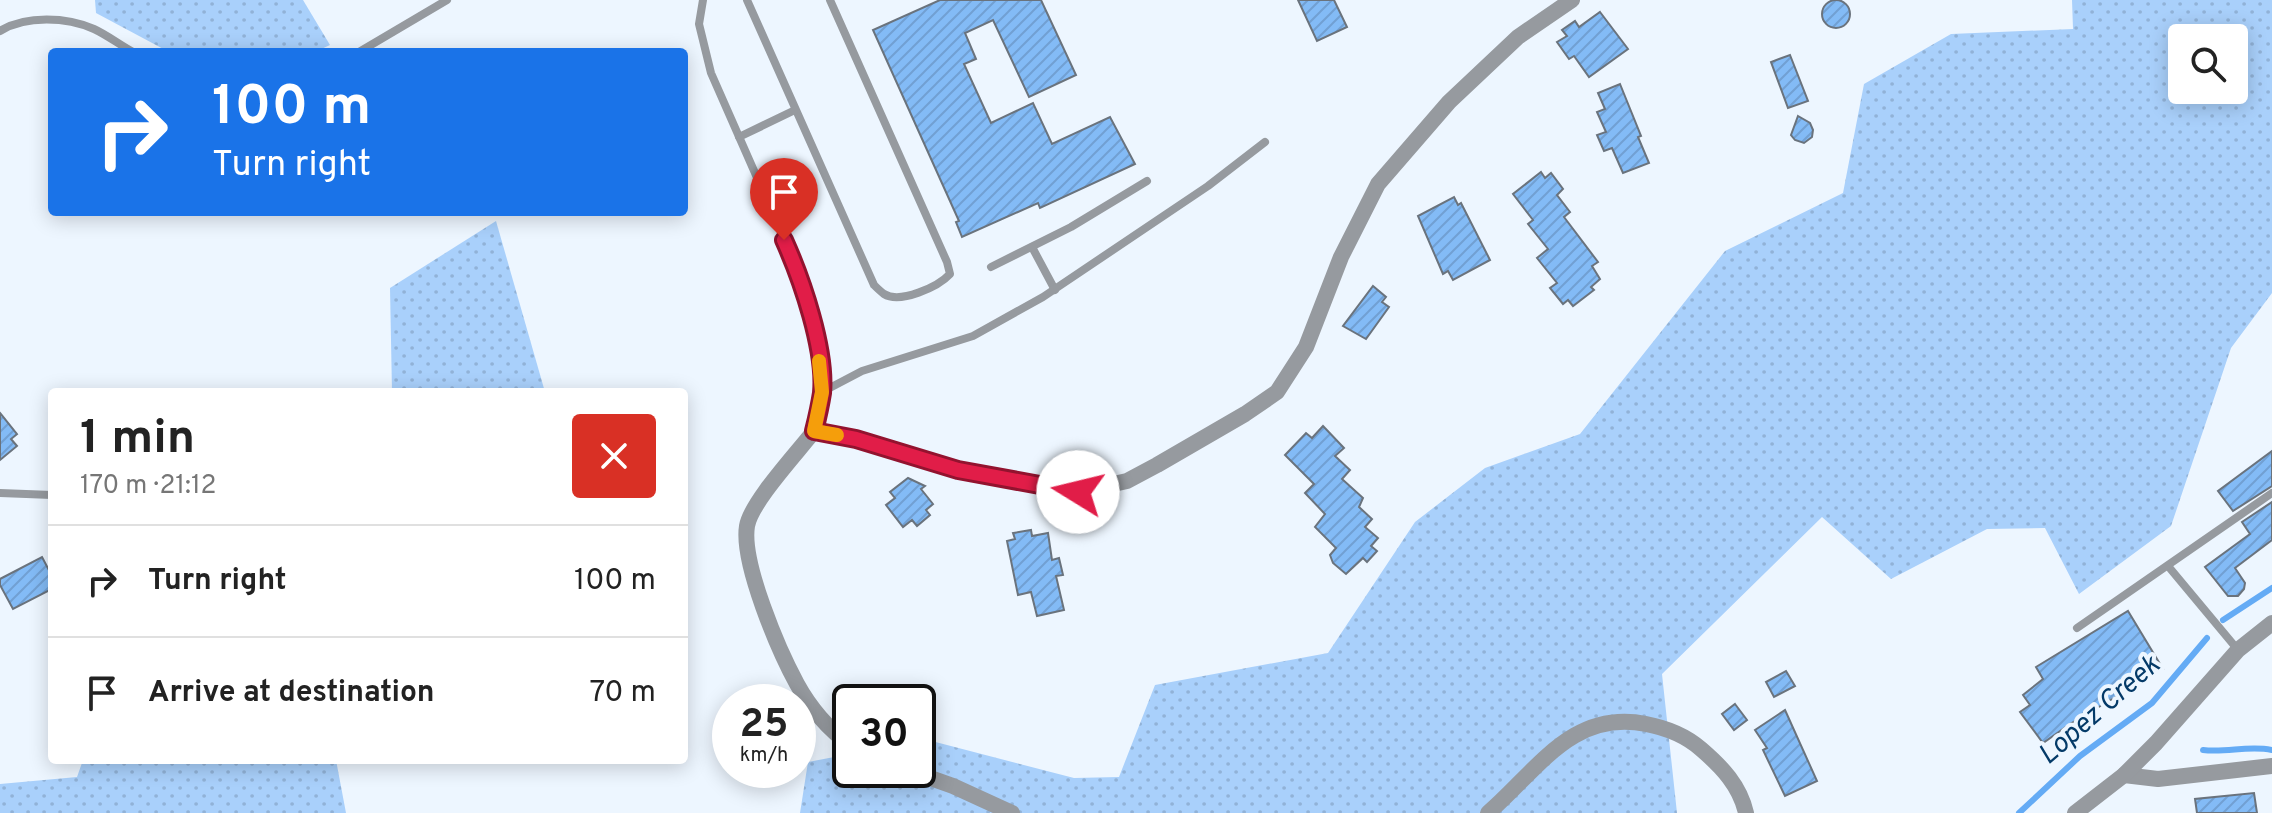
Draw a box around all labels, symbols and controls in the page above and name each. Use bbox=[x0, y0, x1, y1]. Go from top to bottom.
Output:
map controls bbox=[2168, 24, 2248, 104]
button: search bbox=[2168, 24, 2248, 104]
text: 100 m bbox=[212, 74, 371, 144]
icon: right bbox=[80, 80, 184, 184]
text: Turn right bbox=[212, 143, 371, 189]
pin bbox=[750, 158, 818, 240]
icon: arrive bbox=[762, 170, 806, 214]
text: 1 min bbox=[80, 410, 195, 470]
button: close bbox=[572, 414, 656, 498]
position arrow bbox=[1036, 450, 1120, 534]
text: 170 m · 21:12 bbox=[80, 470, 217, 503]
icon: right bbox=[80, 559, 124, 603]
text: Turn right bbox=[148, 563, 286, 600]
text: 100 m bbox=[574, 563, 656, 600]
water label: Lopez Creek bbox=[2032, 648, 2169, 774]
icon: arrive bbox=[80, 671, 124, 715]
text: Arrive at destination bbox=[148, 675, 434, 712]
text: 70 m bbox=[590, 675, 656, 712]
speed limit sign: 30 bbox=[832, 684, 936, 788]
text: 25 bbox=[740, 701, 788, 751]
text: km/h bbox=[740, 743, 788, 769]

